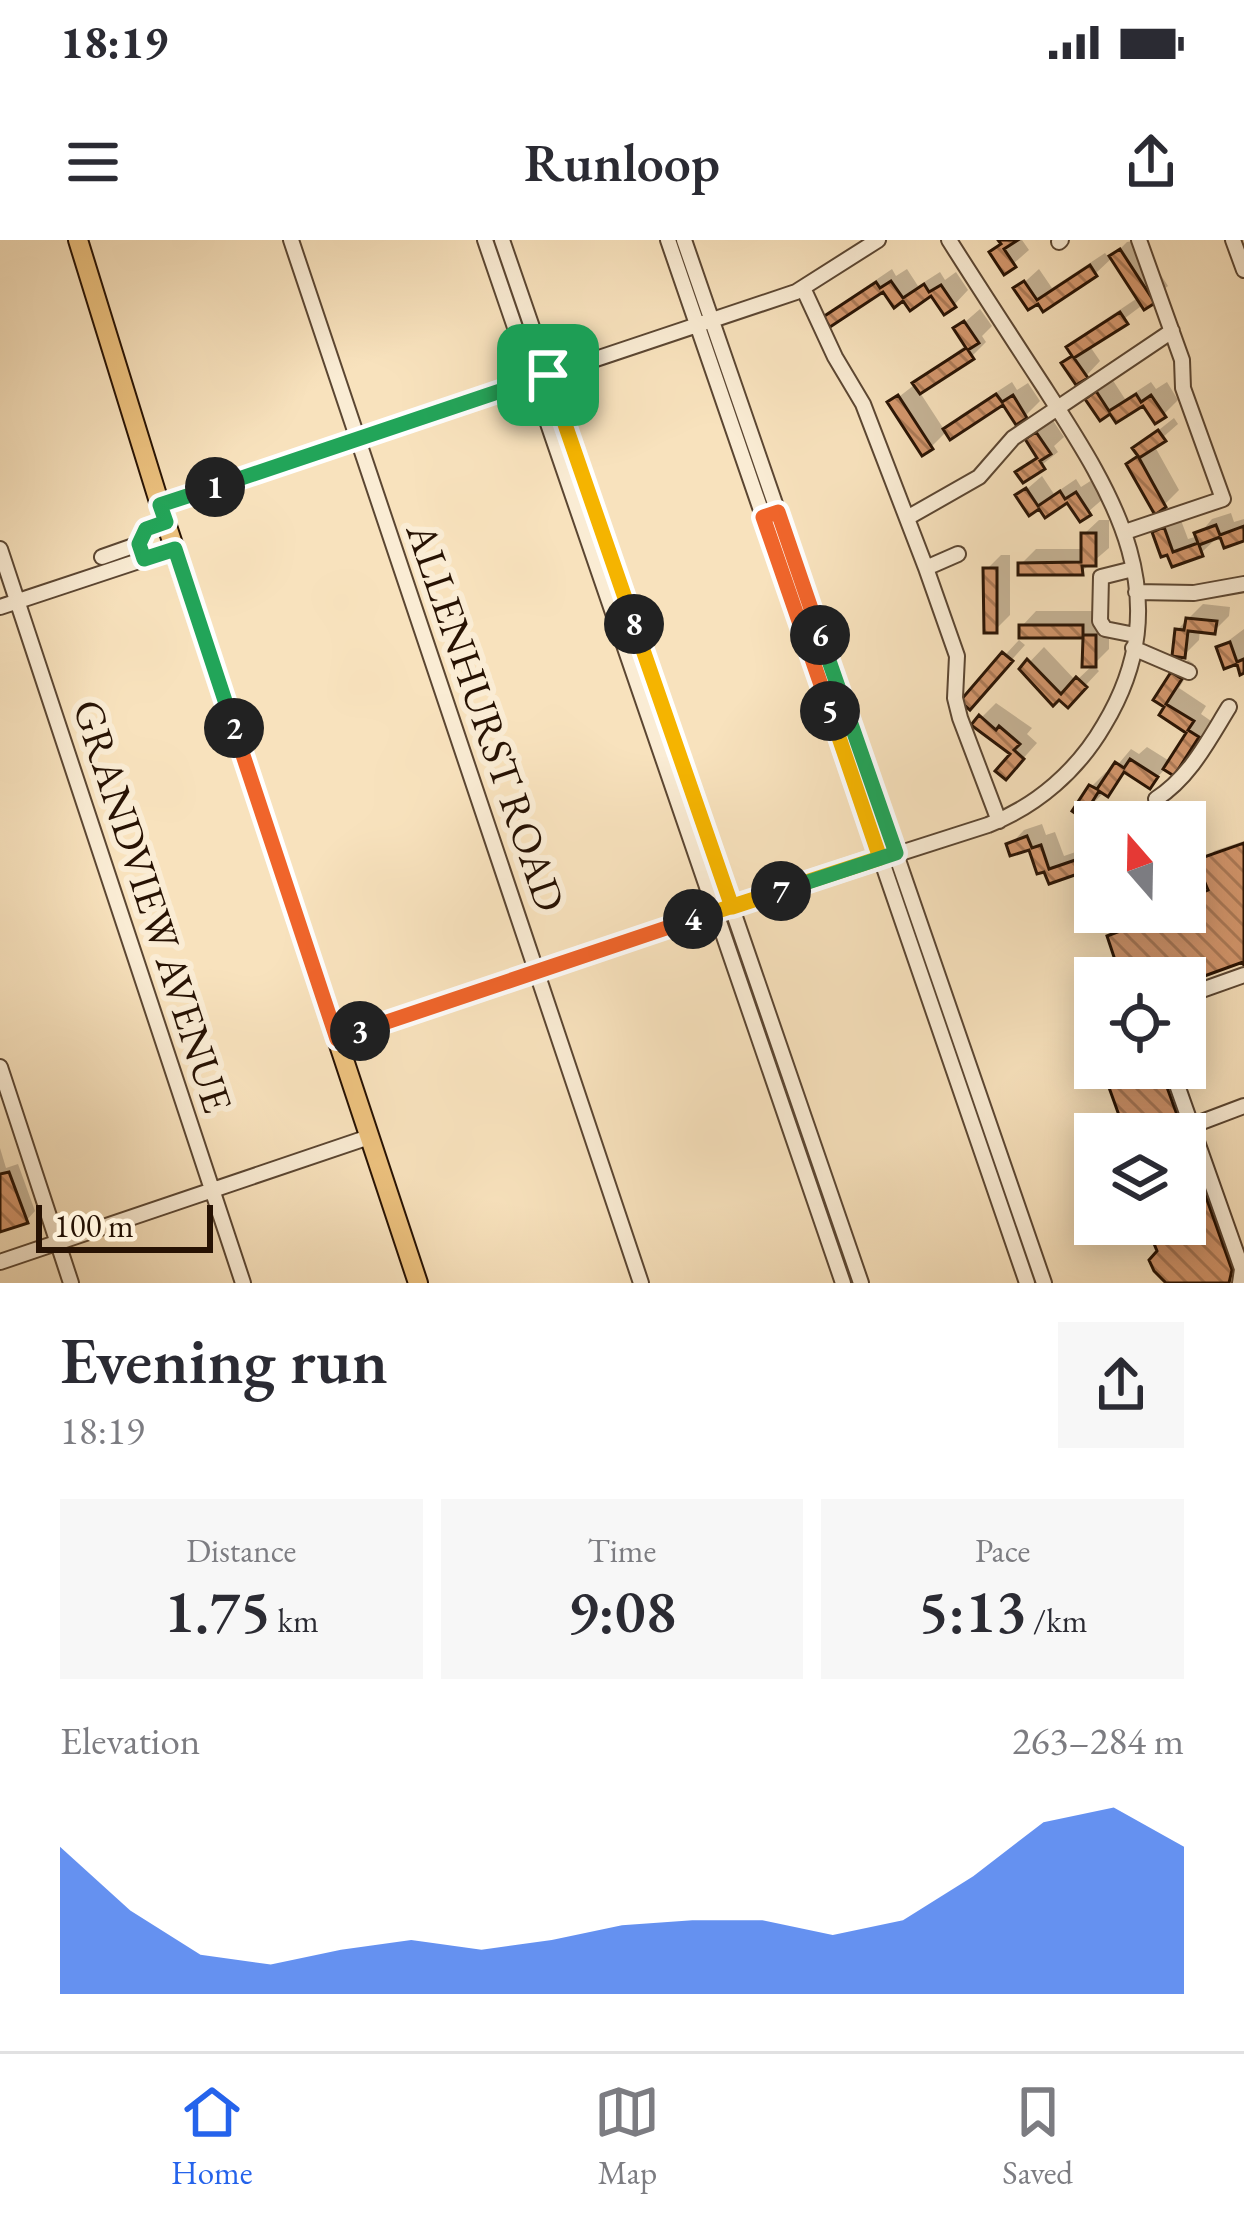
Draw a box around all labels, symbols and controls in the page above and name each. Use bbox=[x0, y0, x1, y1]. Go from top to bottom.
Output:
text: 18:19 bbox=[60, 13, 168, 71]
text: Runloop bbox=[524, 127, 720, 197]
icon: menu bbox=[60, 129, 126, 195]
icon: share bbox=[1118, 129, 1184, 195]
pin bbox=[497, 324, 599, 426]
icon: arrive bbox=[515, 342, 581, 408]
pin: 1 bbox=[185, 457, 245, 517]
text: 1 bbox=[206, 465, 224, 508]
street label: ALLENHURST ROAD bbox=[393, 514, 578, 919]
pin: 8 bbox=[604, 594, 664, 654]
text: 8 bbox=[625, 602, 643, 645]
pin: 6 bbox=[790, 605, 850, 665]
text: 6 bbox=[811, 613, 829, 656]
pin: 5 bbox=[800, 681, 860, 741]
text: 5 bbox=[821, 689, 839, 732]
street label: GRANDVIEW AVENUE bbox=[60, 693, 246, 1119]
pin: 2 bbox=[204, 698, 264, 758]
text: 2 bbox=[225, 706, 243, 749]
north arrow bbox=[1074, 801, 1206, 933]
map controls bbox=[1074, 801, 1206, 1245]
pin: 7 bbox=[751, 861, 811, 921]
text: 7 bbox=[772, 869, 790, 912]
pin: 4 bbox=[663, 889, 723, 949]
text: 4 bbox=[684, 897, 702, 940]
button: locate bbox=[1074, 957, 1206, 1089]
pin: 3 bbox=[330, 1001, 390, 1061]
text: 3 bbox=[351, 1009, 369, 1052]
button: layers bbox=[1074, 1113, 1206, 1245]
scale bar bbox=[36, 1199, 213, 1252]
text: 100 m bbox=[54, 1204, 134, 1247]
text: Evening run bbox=[60, 1317, 388, 1403]
button: share bbox=[1058, 1322, 1184, 1448]
text: 18:19 bbox=[60, 1405, 145, 1456]
text: Distance bbox=[186, 1529, 296, 1572]
text: Time bbox=[588, 1529, 656, 1572]
text: Pace bbox=[975, 1529, 1030, 1572]
text: 1.75 bbox=[164, 1572, 271, 1650]
text: 9:08 bbox=[568, 1572, 676, 1650]
text: 5:13 bbox=[918, 1572, 1027, 1650]
text: km bbox=[271, 1599, 319, 1642]
text: /km bbox=[1027, 1599, 1087, 1642]
text: Elevation bbox=[60, 1715, 200, 1766]
text: 263–284 m bbox=[1012, 1715, 1184, 1766]
tab: Home bbox=[171, 2079, 253, 2194]
tab: Map bbox=[594, 2079, 660, 2194]
tab: Saved bbox=[1002, 2079, 1073, 2194]

